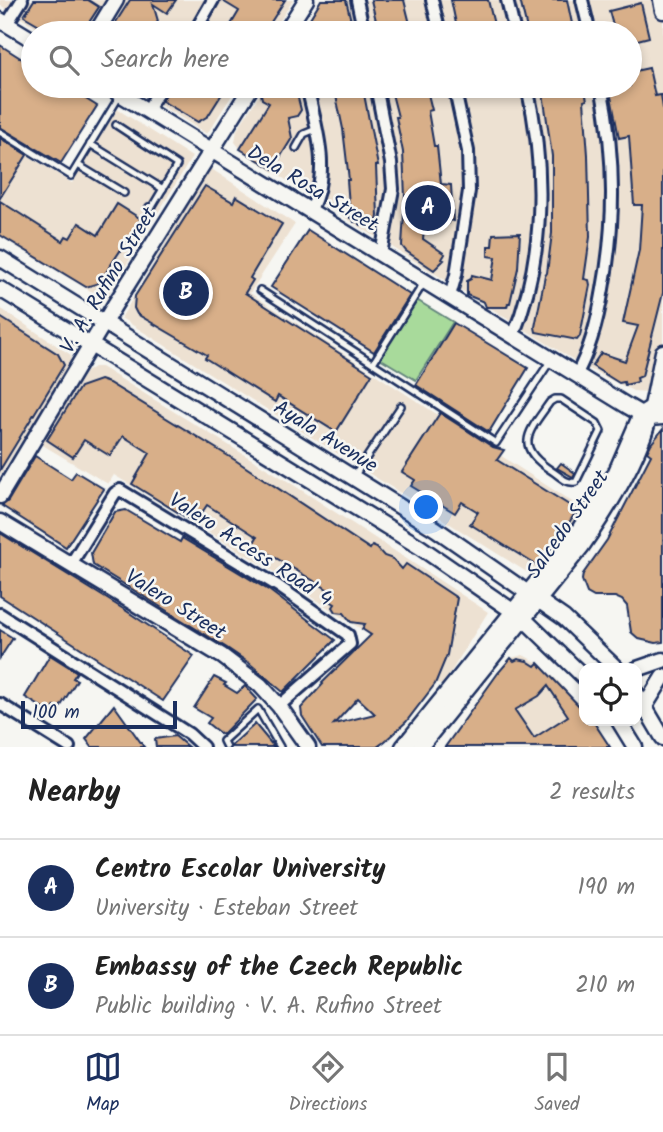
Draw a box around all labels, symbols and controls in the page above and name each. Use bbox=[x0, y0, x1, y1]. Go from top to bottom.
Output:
search box bbox=[21, 21, 642, 98]
text: Search here bbox=[101, 39, 229, 81]
icon: search bbox=[45, 41, 83, 79]
street label: Dela Rosa Street bbox=[240, 137, 385, 242]
pin: A bbox=[405, 182, 451, 234]
street label: V. A. Rufino Street bbox=[52, 200, 167, 361]
pin: B bbox=[163, 267, 209, 319]
street label: Ayala Avenue bbox=[267, 392, 384, 483]
street label: Salcedo Street bbox=[518, 463, 619, 586]
street label: Valero Access Road 4 bbox=[162, 485, 339, 616]
your location bbox=[409, 490, 443, 524]
street label: Valero Street bbox=[118, 561, 233, 650]
map controls bbox=[579, 663, 642, 726]
button: locate bbox=[579, 663, 642, 726]
scale bar bbox=[21, 698, 177, 730]
text: 100 m bbox=[32, 698, 80, 728]
text: Nearby bbox=[28, 769, 120, 817]
text: 2 results bbox=[549, 775, 635, 811]
text: Centro Escolar University bbox=[95, 849, 386, 891]
text: A bbox=[44, 870, 58, 906]
text: 190 m bbox=[578, 870, 635, 906]
text: University · Esteban Street bbox=[95, 891, 358, 927]
text: Embassy of the Czech Republic bbox=[95, 947, 463, 989]
text: B bbox=[44, 968, 58, 1004]
text: 210 m bbox=[575, 968, 635, 1004]
text: Public building · V. A. Rufino Street bbox=[95, 989, 442, 1025]
tab: Map bbox=[84, 1048, 122, 1120]
tab: Directions bbox=[289, 1048, 367, 1120]
tab: Saved bbox=[534, 1048, 579, 1120]

